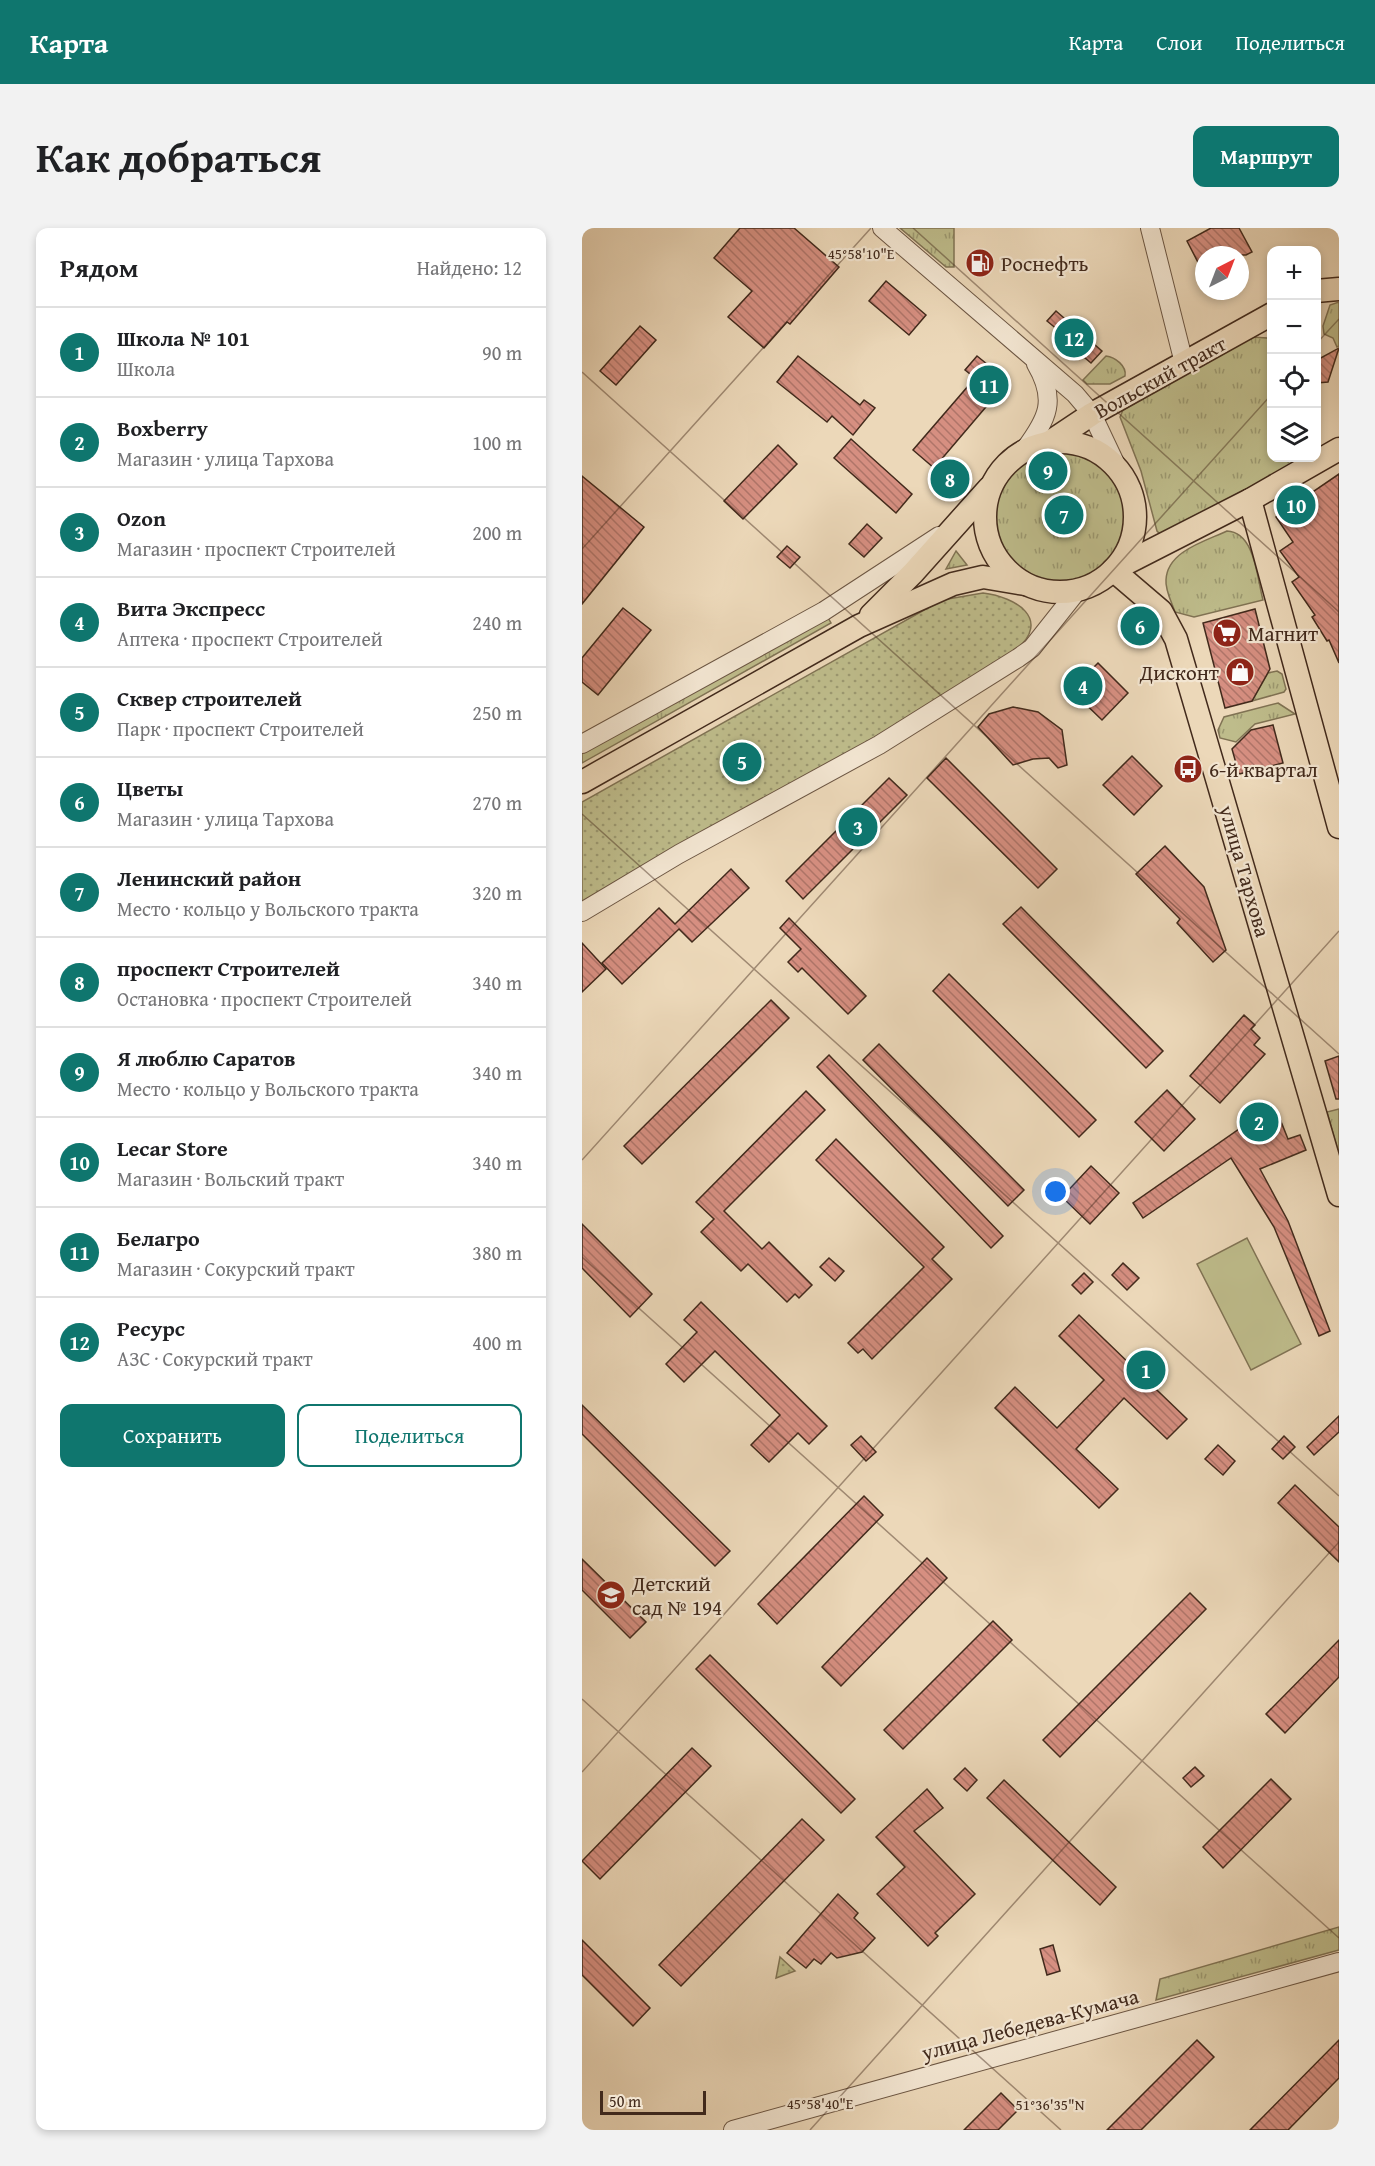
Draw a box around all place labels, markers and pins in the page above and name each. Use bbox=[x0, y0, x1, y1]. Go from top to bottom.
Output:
fuel station icon: Роснефть bbox=[964, 247, 996, 279]
place label: Роснефть bbox=[1001, 248, 1089, 279]
pin: 12 bbox=[1054, 316, 1094, 360]
pin: 11 bbox=[970, 362, 1008, 408]
pin: 9 bbox=[1028, 448, 1068, 494]
pin: 8 bbox=[930, 456, 970, 502]
pin: 10 bbox=[1276, 482, 1316, 528]
pin: 7 bbox=[1044, 492, 1084, 538]
pin: 6 bbox=[1120, 604, 1160, 648]
supermarket icon: Магнит bbox=[1211, 617, 1243, 649]
place label: Магнит bbox=[1248, 618, 1318, 649]
shop icon: Дисконт bbox=[1224, 656, 1256, 688]
place label: Дисконт bbox=[1139, 657, 1219, 688]
pin: 4 bbox=[1064, 664, 1102, 708]
pin: 5 bbox=[722, 740, 762, 784]
bus stop icon: 6-й квартал bbox=[1172, 753, 1204, 785]
place label: 6-й квартал bbox=[1209, 754, 1318, 785]
pin: 3 bbox=[838, 804, 878, 850]
pin: 2 bbox=[1240, 1100, 1278, 1144]
pin: 1 bbox=[1126, 1348, 1166, 1392]
place label: Детский сад № 194 bbox=[631, 1568, 722, 1623]
school or university icon: Детский сад № 194 bbox=[595, 1579, 627, 1611]

